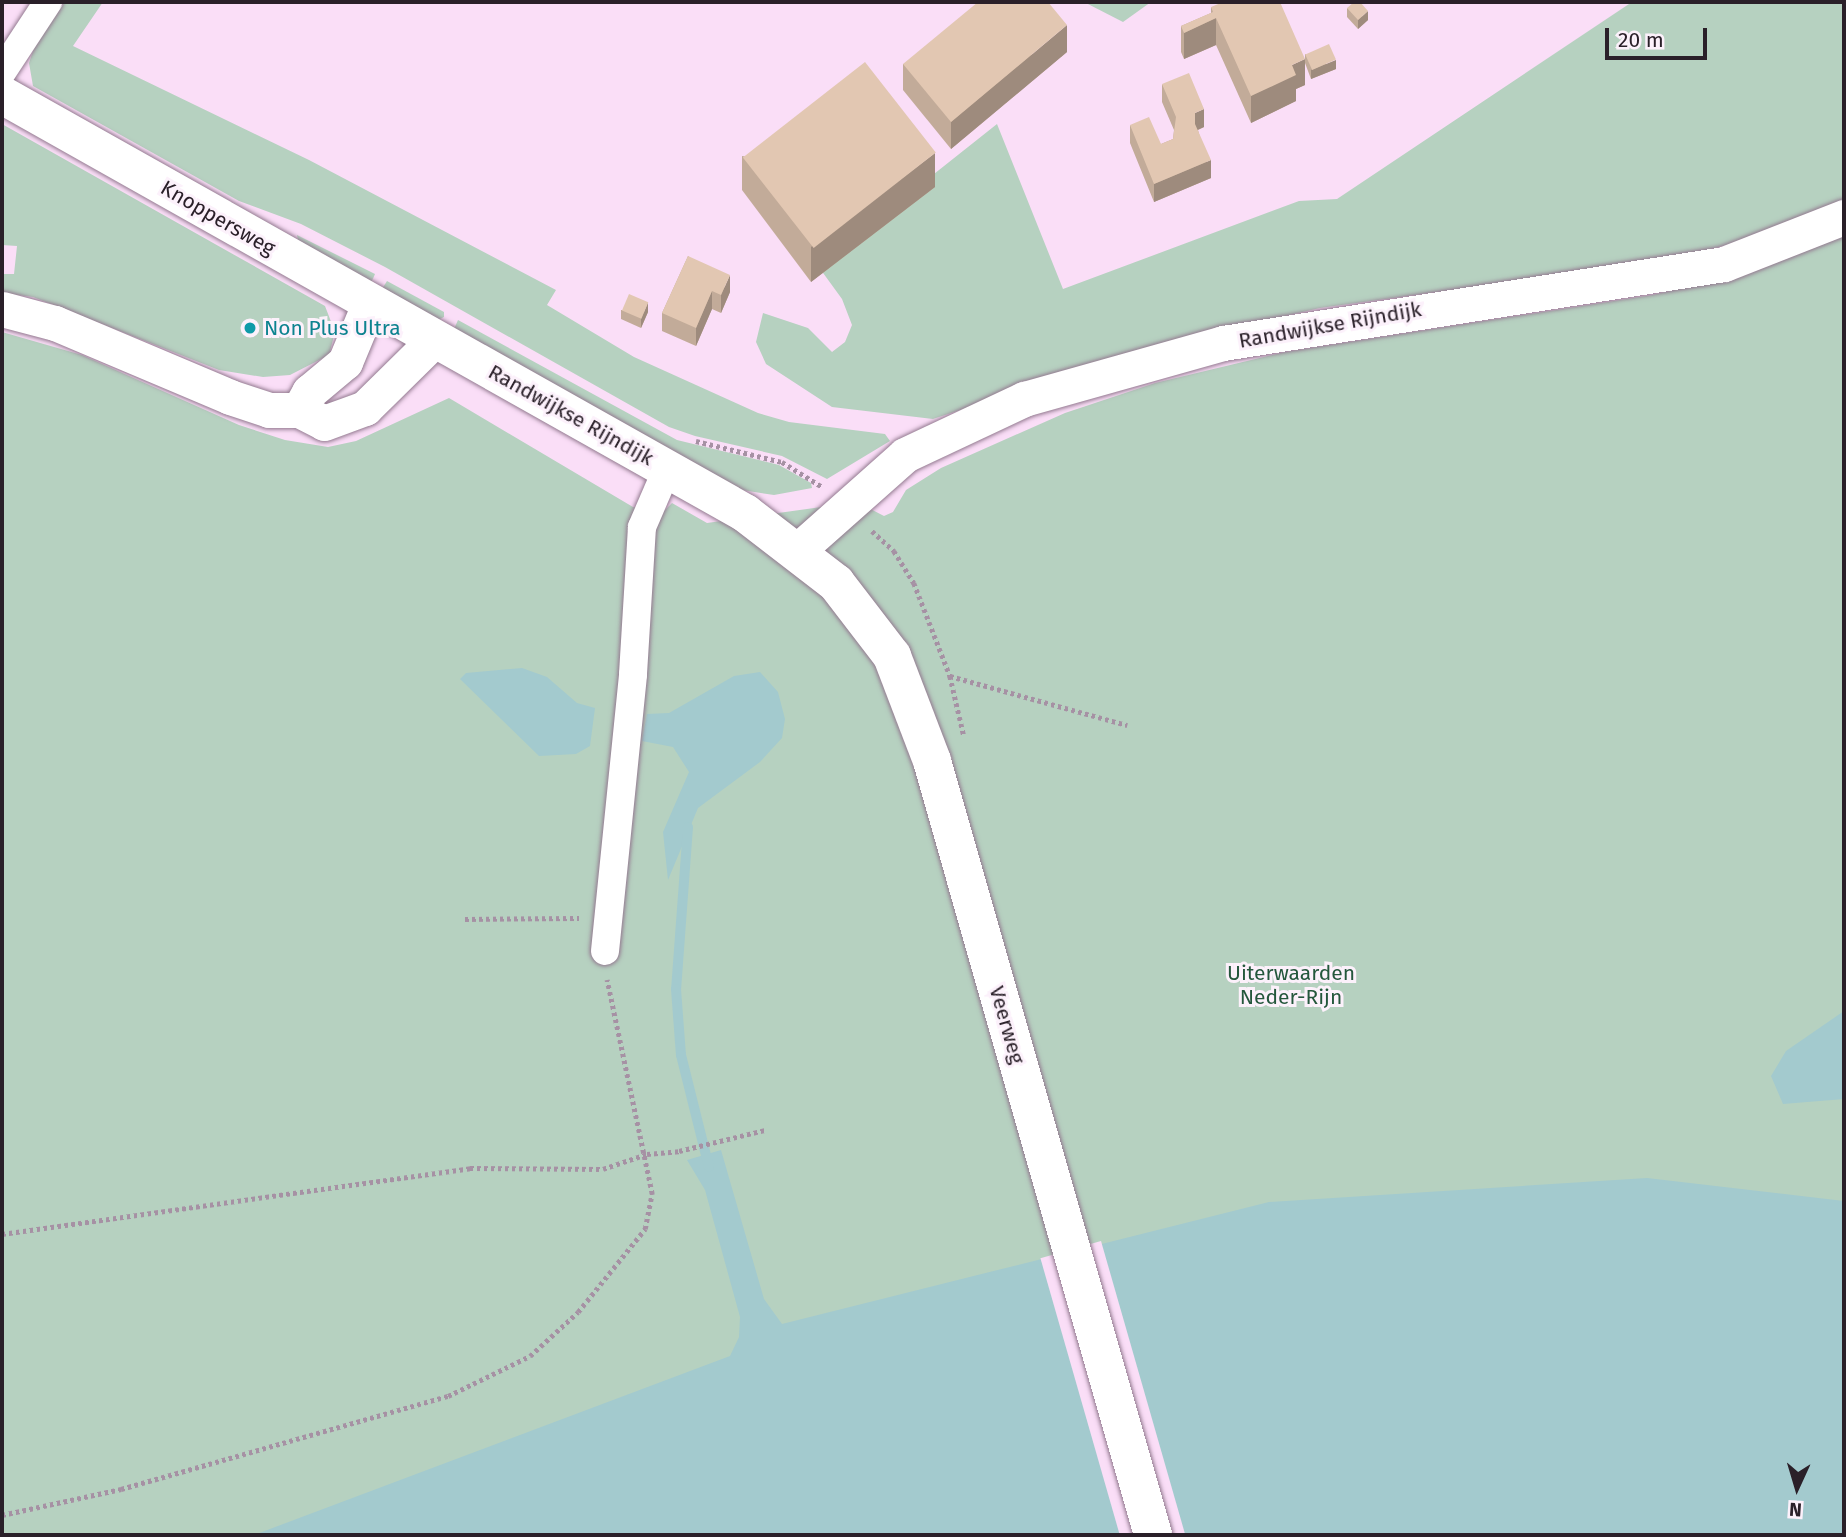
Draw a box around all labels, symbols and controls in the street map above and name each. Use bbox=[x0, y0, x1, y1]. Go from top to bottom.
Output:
scale bar bbox=[1608, 14, 1710, 58]
text: 20 m bbox=[1618, 27, 1664, 53]
street label: Knoppersweg bbox=[156, 175, 280, 261]
street label: Randwijkse Rijndijk bbox=[1237, 297, 1423, 353]
place label: Non Plus Ultra bbox=[264, 315, 401, 341]
marker: Non Plus Ultra bbox=[242, 320, 258, 336]
street label: Randwijkse Rijndijk bbox=[484, 359, 658, 471]
park label: Uiterwaarden Neder-Rijn bbox=[1227, 960, 1355, 1010]
street label: Veerweg bbox=[984, 983, 1030, 1067]
north arrow bbox=[1762, 1453, 1832, 1523]
text: N bbox=[1788, 1498, 1803, 1521]

